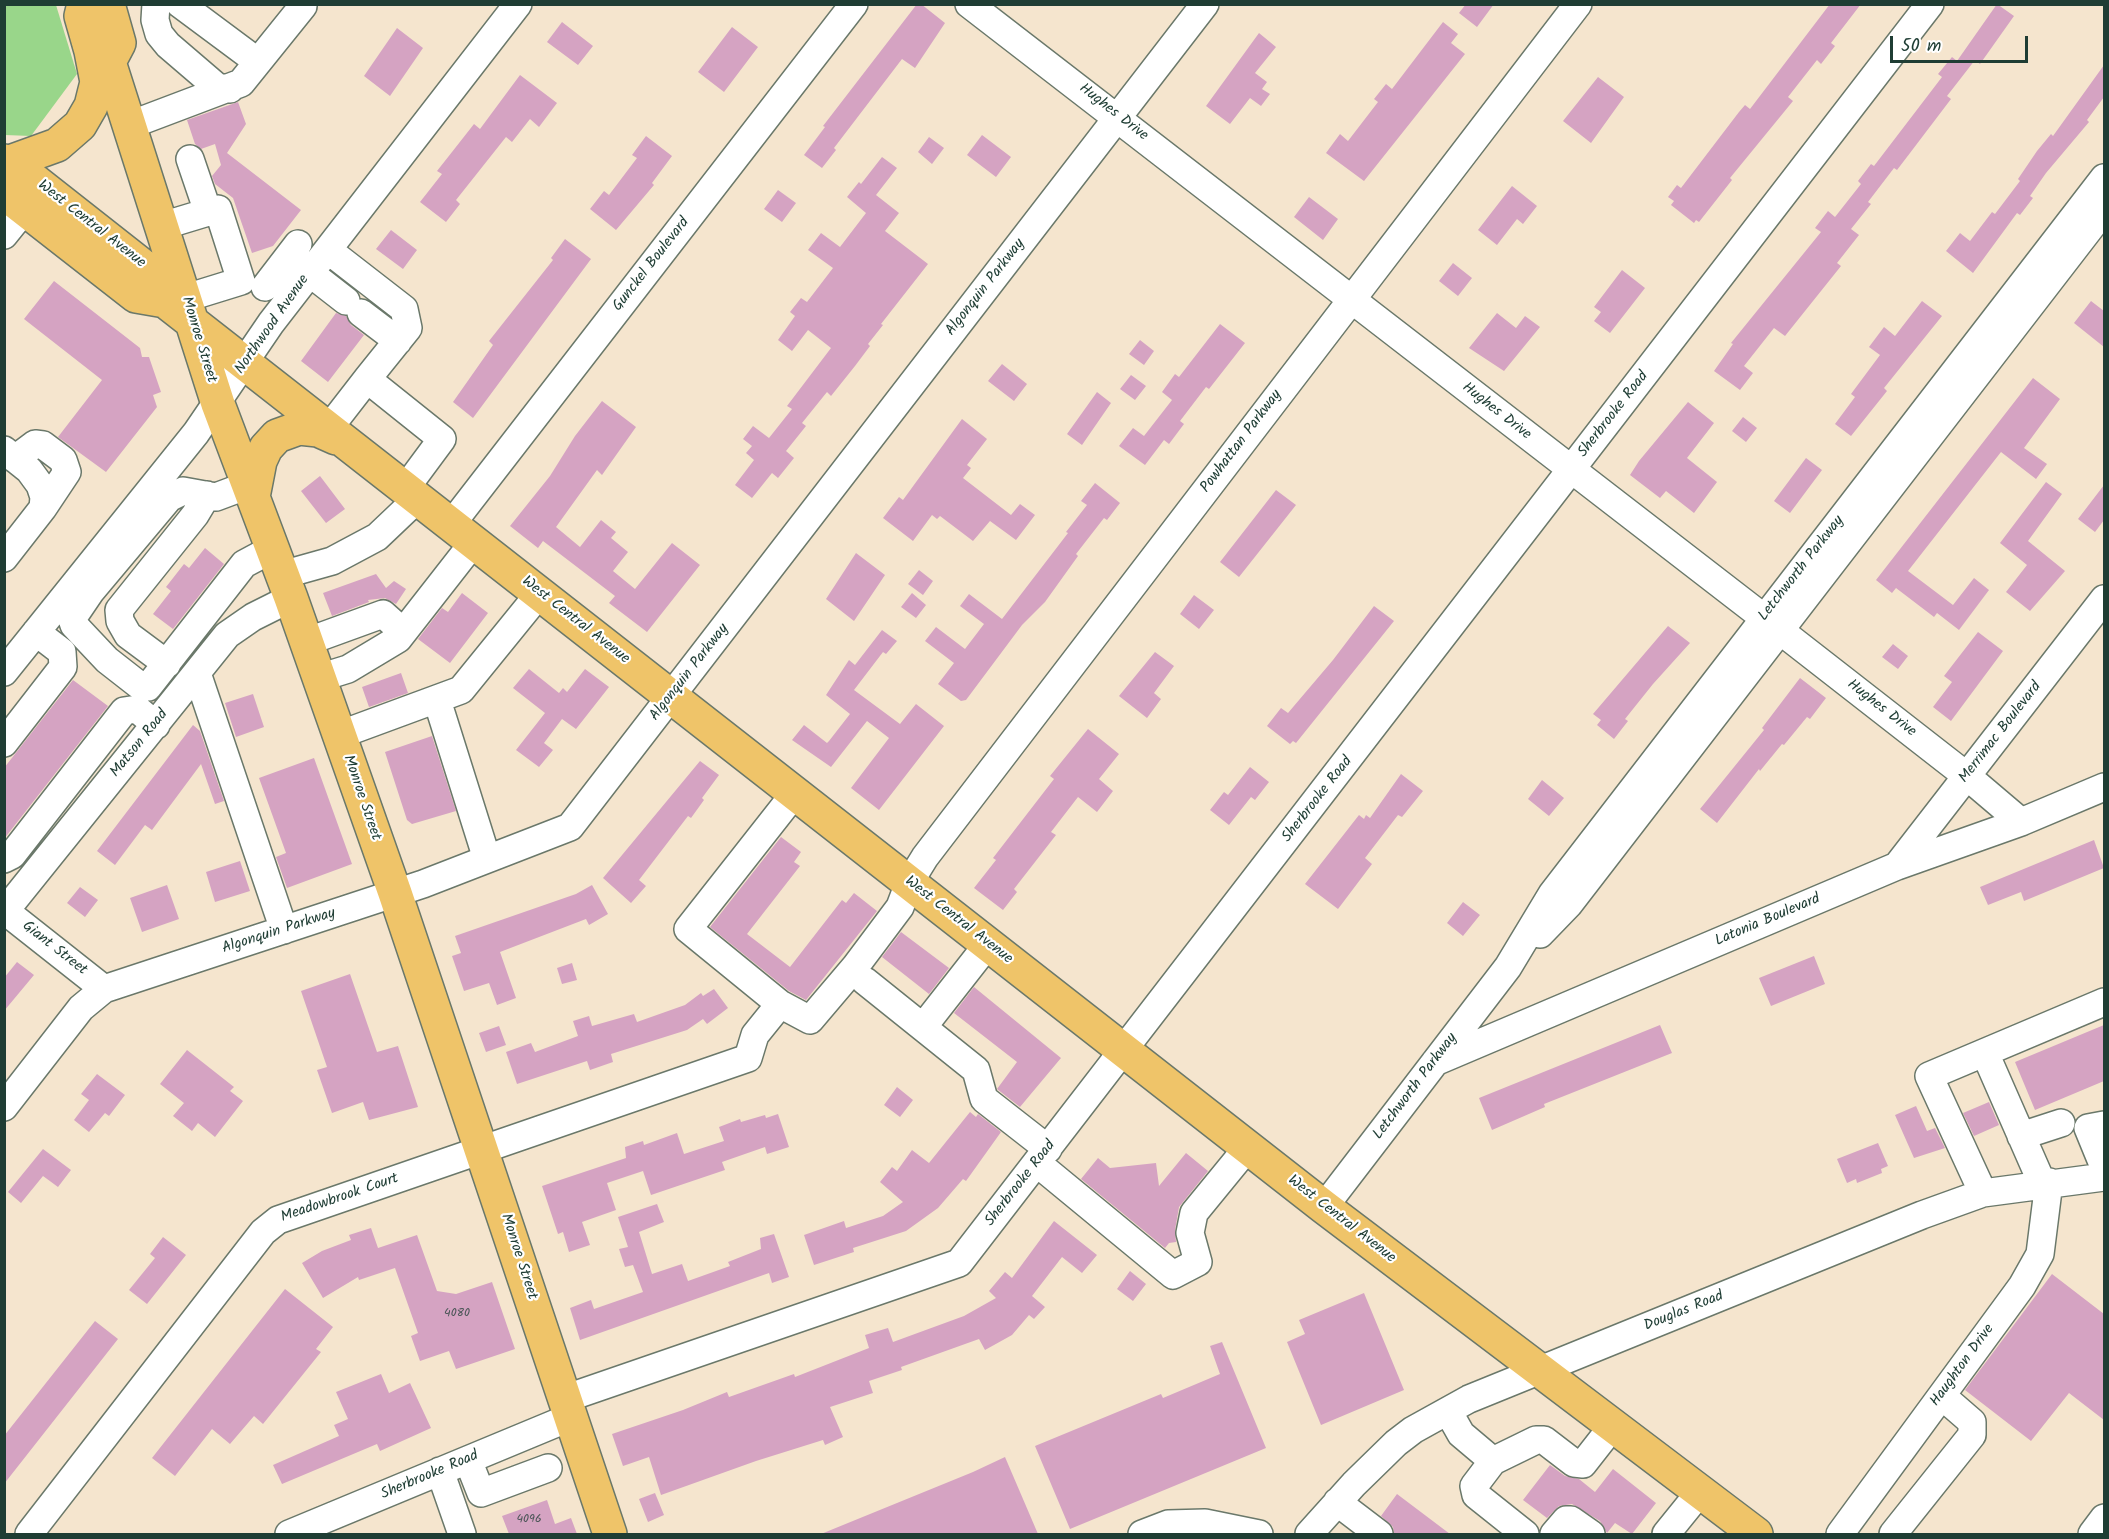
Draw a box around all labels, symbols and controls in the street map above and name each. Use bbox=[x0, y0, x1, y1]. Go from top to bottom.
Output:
scale bar bbox=[1893, 24, 2031, 62]
text: 50 m bbox=[1901, 32, 1941, 61]
street label: Hughes Drive bbox=[1075, 80, 1151, 146]
street label: West Central Avenue bbox=[33, 177, 149, 273]
street label: Gunckel Boulevard bbox=[610, 214, 694, 316]
street label: Algonquin Parkway bbox=[943, 236, 1029, 340]
street label: Northwood Avenue bbox=[232, 272, 314, 378]
street label: Monroe Street bbox=[176, 295, 220, 385]
street label: Sherbrooke Road bbox=[1575, 368, 1653, 462]
street label: Hughes Drive bbox=[1458, 379, 1534, 445]
street label: Powhattan Parkway bbox=[1197, 387, 1287, 497]
street label: Letchworth Parkway bbox=[1755, 513, 1849, 625]
street label: West Central Avenue bbox=[517, 573, 633, 669]
street label: Algonquin Parkway bbox=[647, 621, 733, 725]
street label: Hughes Drive bbox=[1843, 676, 1919, 742]
street label: Merrimac Boulevard bbox=[1956, 679, 2046, 787]
street label: Matson Road bbox=[107, 706, 173, 782]
street label: Monroe Street bbox=[338, 753, 384, 843]
street label: Sherbrooke Road bbox=[1279, 753, 1357, 847]
street label: West Central Avenue bbox=[900, 873, 1016, 969]
street label: Latonia Boulevard bbox=[1713, 891, 1823, 951]
street label: Algonquin Parkway bbox=[220, 905, 338, 959]
street label: Giant Street bbox=[18, 918, 90, 980]
street label: Letchworth Parkway bbox=[1370, 1030, 1462, 1144]
street label: Sherbrooke Road bbox=[982, 1137, 1060, 1231]
street label: Meadowbrook Court bbox=[279, 1170, 401, 1228]
street label: West Central Avenue bbox=[1283, 1172, 1399, 1268]
street label: Monroe Street bbox=[496, 1212, 540, 1302]
street label: Douglas Road bbox=[1642, 1288, 1726, 1336]
house number: 4080 bbox=[444, 1307, 470, 1321]
street label: Haughton Drive bbox=[1927, 1321, 1999, 1411]
street label: Sherbrooke Road bbox=[379, 1447, 481, 1505]
house number: 4096 bbox=[516, 1513, 542, 1527]

